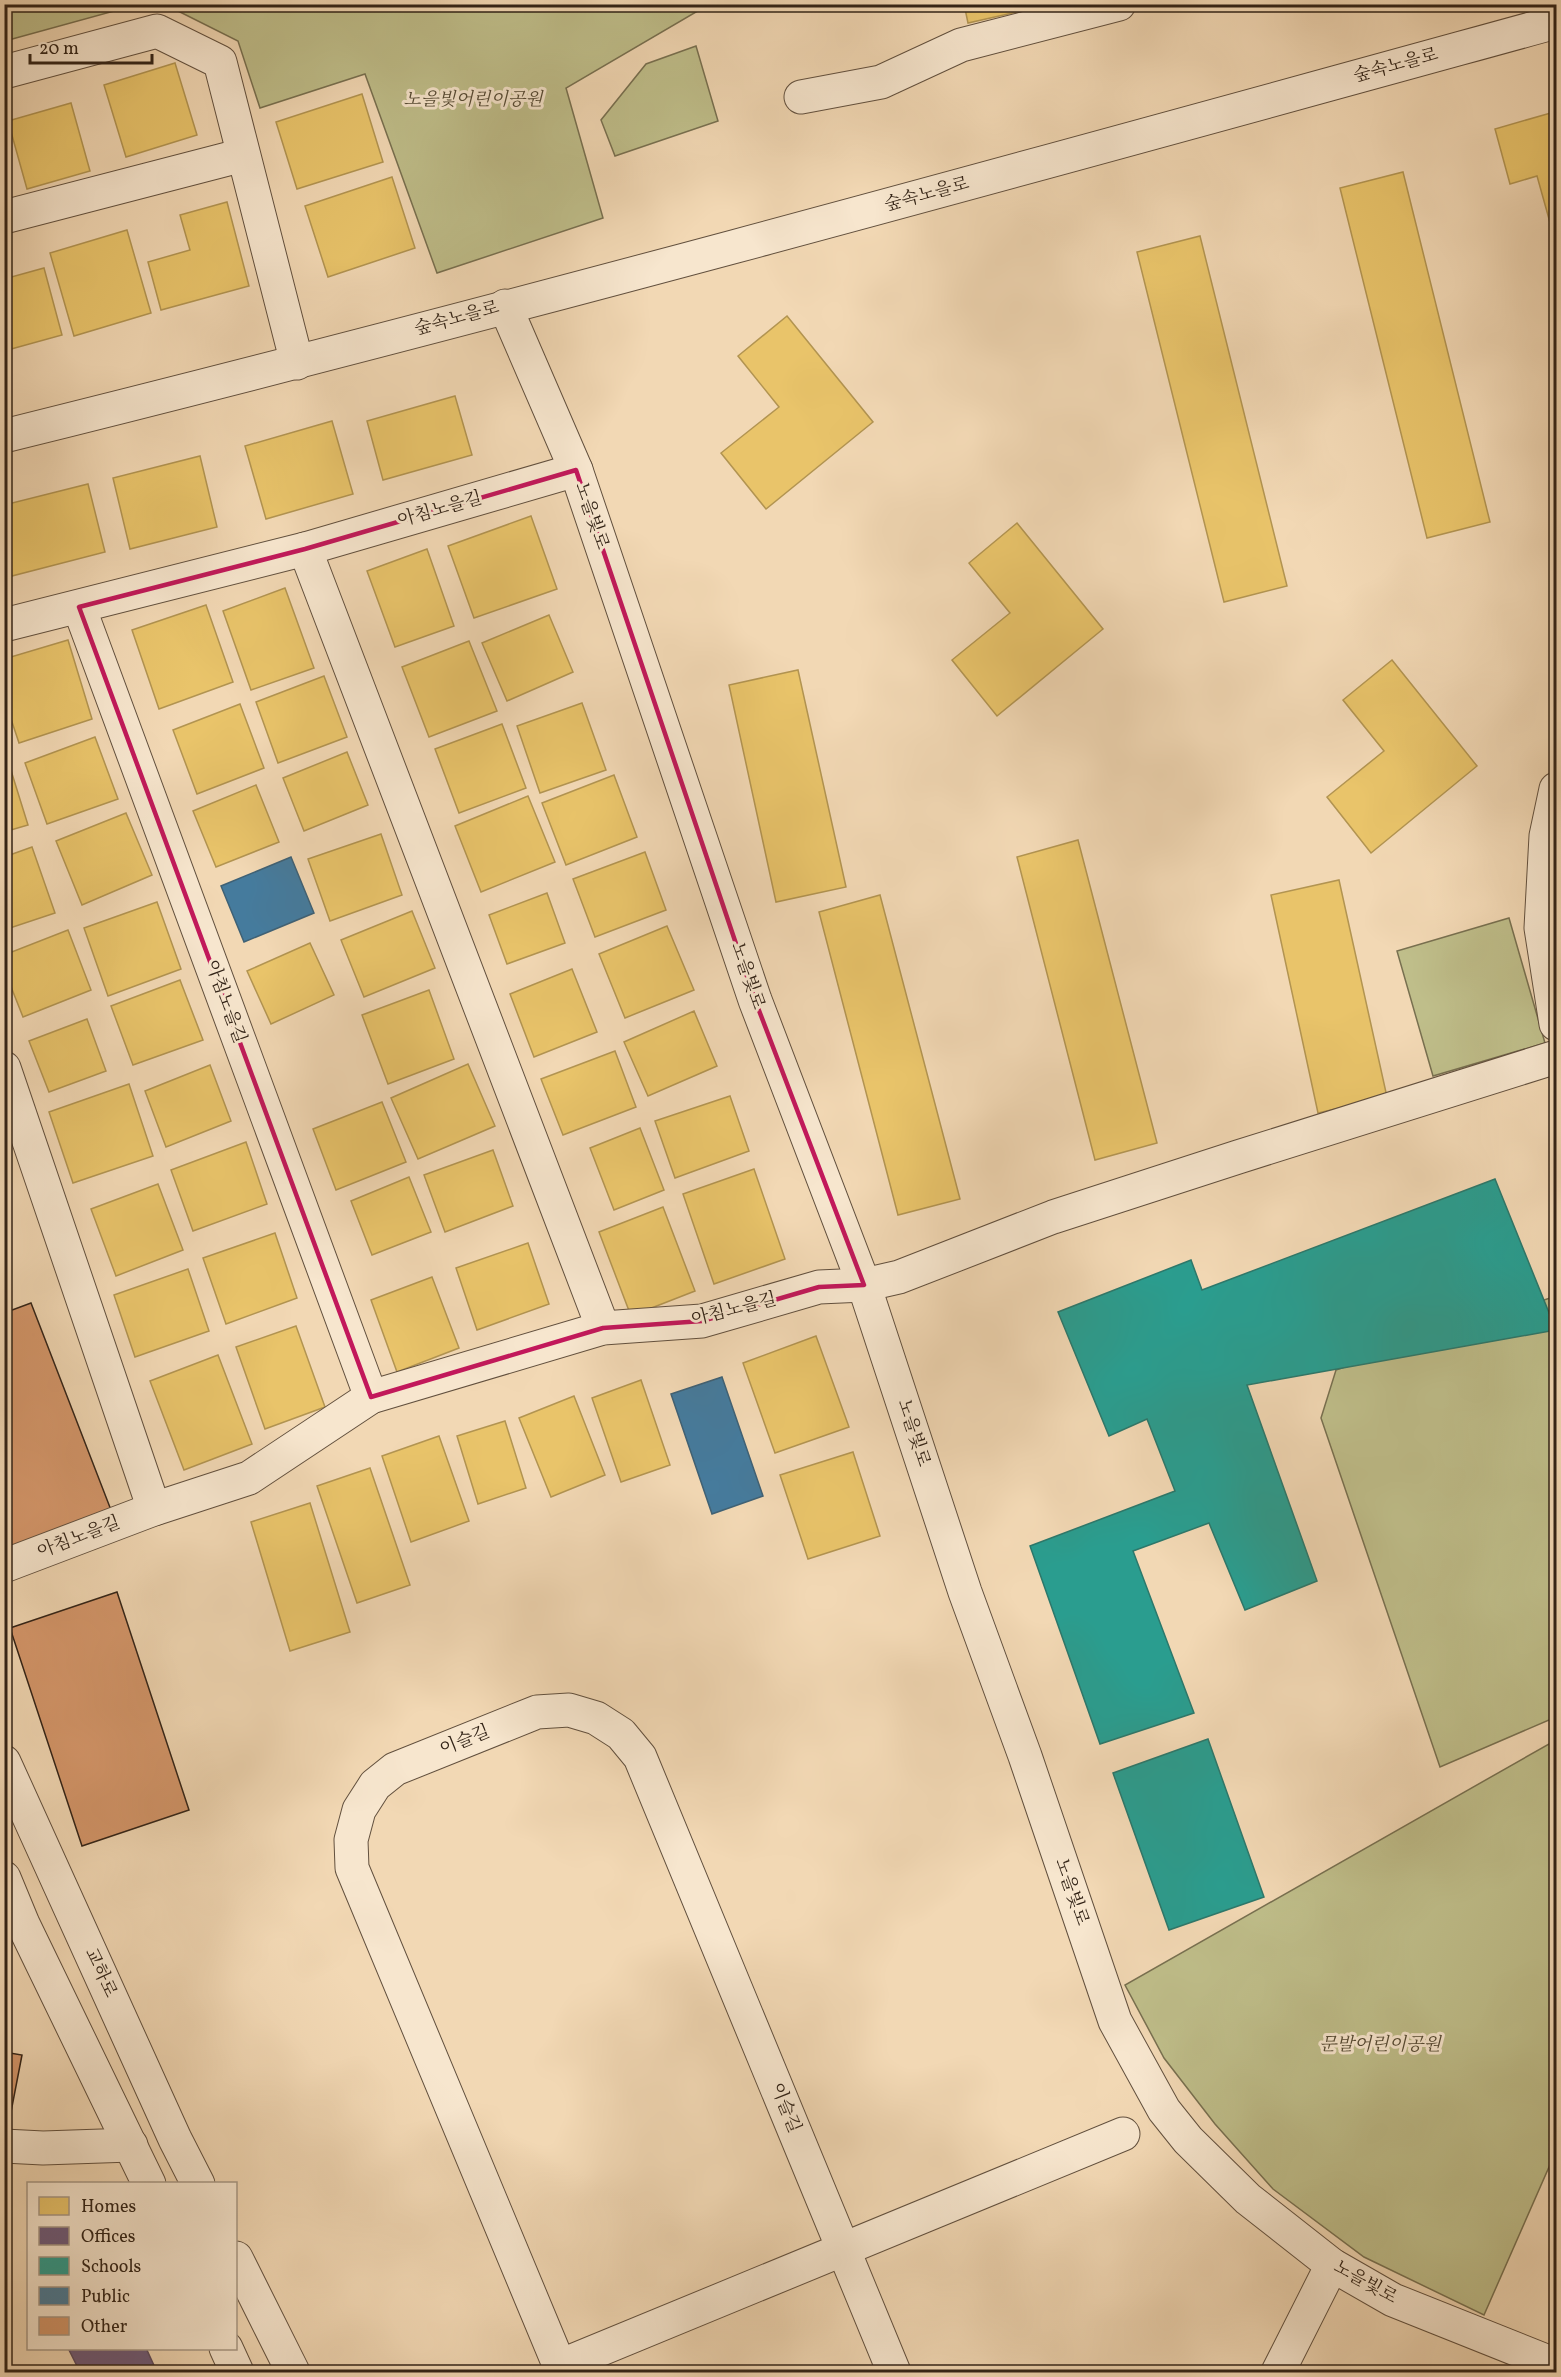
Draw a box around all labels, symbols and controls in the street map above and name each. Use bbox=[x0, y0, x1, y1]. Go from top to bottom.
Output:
scale bar bbox=[30, 27, 152, 65]
text: 20 m bbox=[39, 37, 79, 62]
street label: 숲속노을로 bbox=[1351, 43, 1441, 89]
park label: 노을빛어린이공원 bbox=[403, 88, 544, 113]
street label: 숲속노을로 bbox=[882, 172, 972, 218]
street label: 숲속노을로 bbox=[412, 296, 502, 342]
street label: 노을빛로 bbox=[568, 479, 614, 553]
street label: 아침노을길 bbox=[395, 486, 485, 534]
street label: 노을빛로 bbox=[724, 939, 770, 1013]
street label: 아침노을길 bbox=[198, 957, 252, 1047]
street label: 아침노을길 bbox=[689, 1287, 779, 1333]
street label: 노을빛로 bbox=[890, 1396, 936, 1470]
street label: 아침노을길 bbox=[34, 1511, 124, 1565]
street label: 이슬길 bbox=[436, 1720, 494, 1762]
street label: 노을빛로 bbox=[1048, 1855, 1094, 1929]
street label: 교하로 bbox=[78, 1944, 122, 2002]
park label: 문발어린이공원 bbox=[1319, 2033, 1442, 2058]
street label: 이슬길 bbox=[764, 2079, 806, 2137]
legend bbox=[27, 2182, 237, 2350]
text: Homes bbox=[81, 2195, 136, 2220]
text: Offices bbox=[81, 2225, 136, 2250]
text: Schools bbox=[81, 2255, 141, 2280]
street label: 노을빛로 bbox=[1329, 2255, 1401, 2311]
text: Public bbox=[81, 2285, 130, 2310]
text: Other bbox=[81, 2315, 128, 2340]

